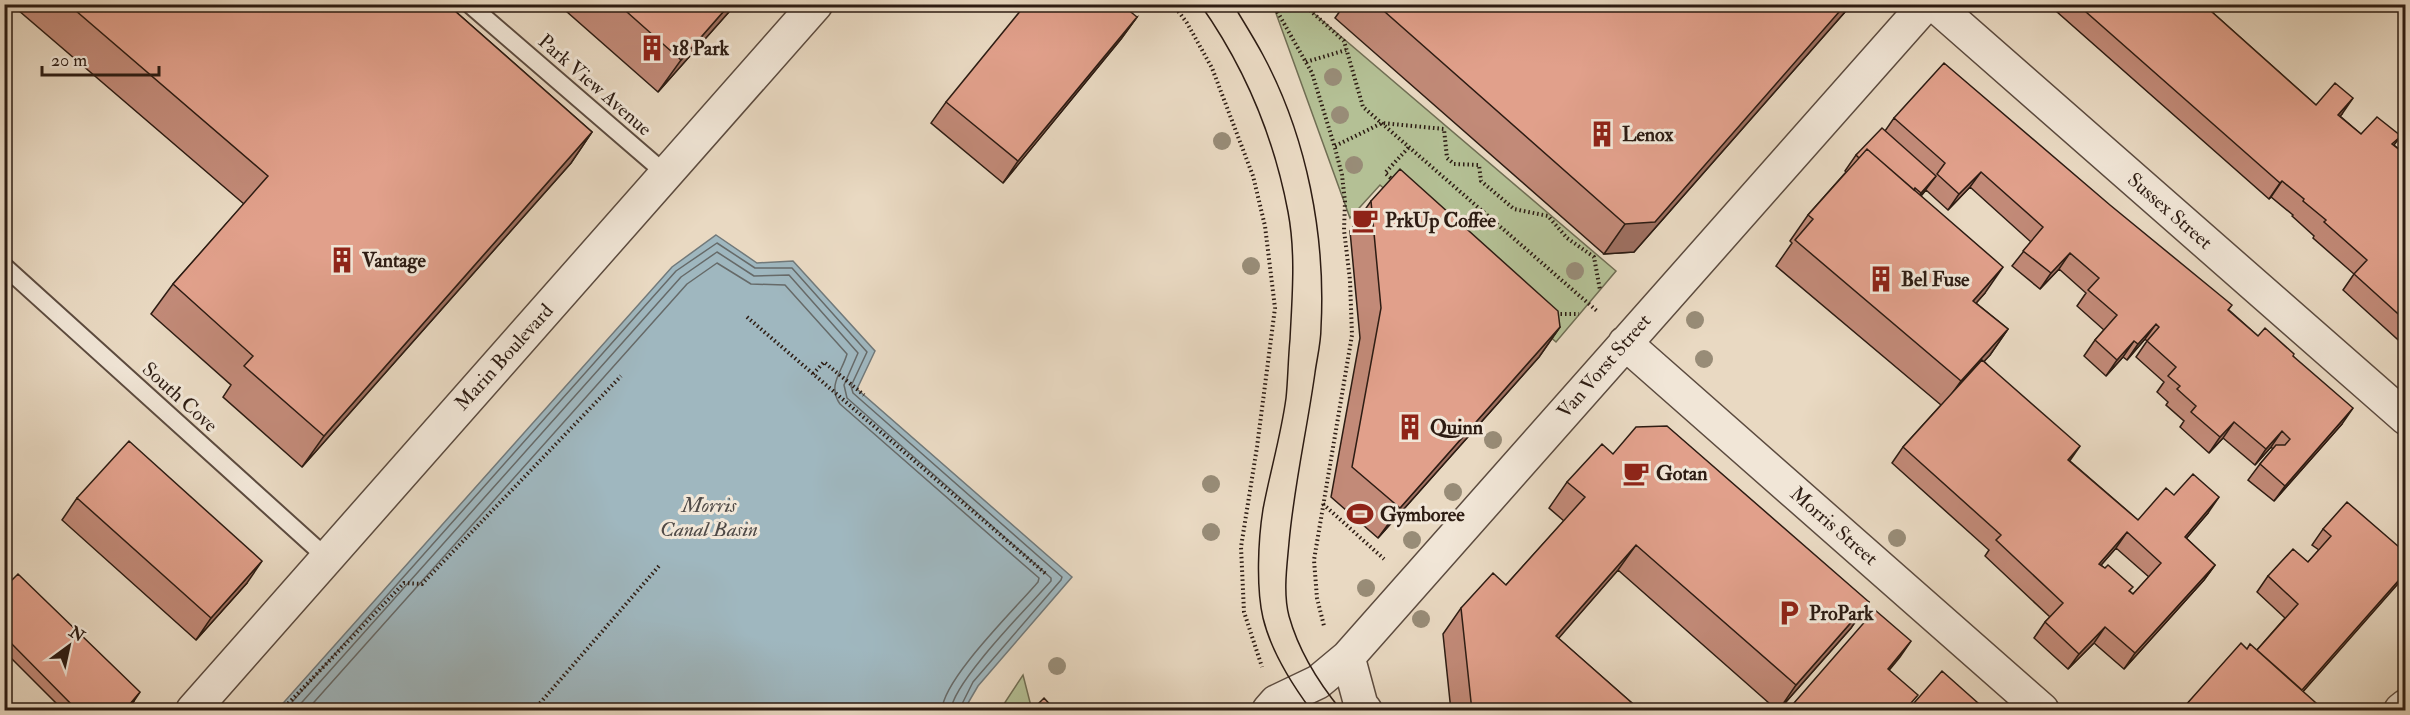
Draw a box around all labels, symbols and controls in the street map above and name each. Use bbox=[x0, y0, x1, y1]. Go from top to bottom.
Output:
street label: Park View Avenue bbox=[533, 29, 657, 141]
building icon: 18 Park bbox=[637, 33, 667, 63]
place label: 18 Park bbox=[672, 36, 730, 61]
scale bar bbox=[42, 39, 159, 77]
text: 20 m bbox=[51, 49, 87, 72]
building icon: Lenox bbox=[1587, 119, 1617, 149]
place label: Lenox bbox=[1622, 122, 1674, 147]
street label: Sussex Street bbox=[2122, 167, 2218, 255]
cafe icon: PrkUp Coffee bbox=[1350, 205, 1380, 235]
place label: PrkUp Coffee bbox=[1385, 208, 1497, 234]
building icon: Vantage bbox=[327, 245, 357, 275]
place label: Vantage bbox=[361, 248, 426, 274]
building icon: Bel Fuse bbox=[1866, 264, 1896, 294]
place label: Bel Fuse bbox=[1901, 267, 1970, 292]
street label: Marin Boulevard bbox=[449, 298, 559, 416]
street label: Van Vorst Street bbox=[1552, 308, 1657, 423]
street label: South Cove bbox=[137, 357, 223, 437]
building icon: Quinn bbox=[1395, 412, 1425, 442]
place label: Quinn bbox=[1430, 415, 1484, 440]
cafe icon: Gotan bbox=[1621, 458, 1651, 488]
place label: Gotan bbox=[1656, 461, 1708, 486]
street label: Morris Street bbox=[1785, 481, 1883, 571]
water label: Morris Canal Basin bbox=[660, 492, 758, 543]
sports icon: Gymboree bbox=[1345, 499, 1375, 529]
place label: Gymboree bbox=[1380, 502, 1465, 528]
parking icon: ProPark bbox=[1774, 598, 1804, 628]
place label: ProPark bbox=[1809, 601, 1874, 626]
north arrow bbox=[39, 616, 99, 676]
text: N bbox=[64, 621, 89, 647]

